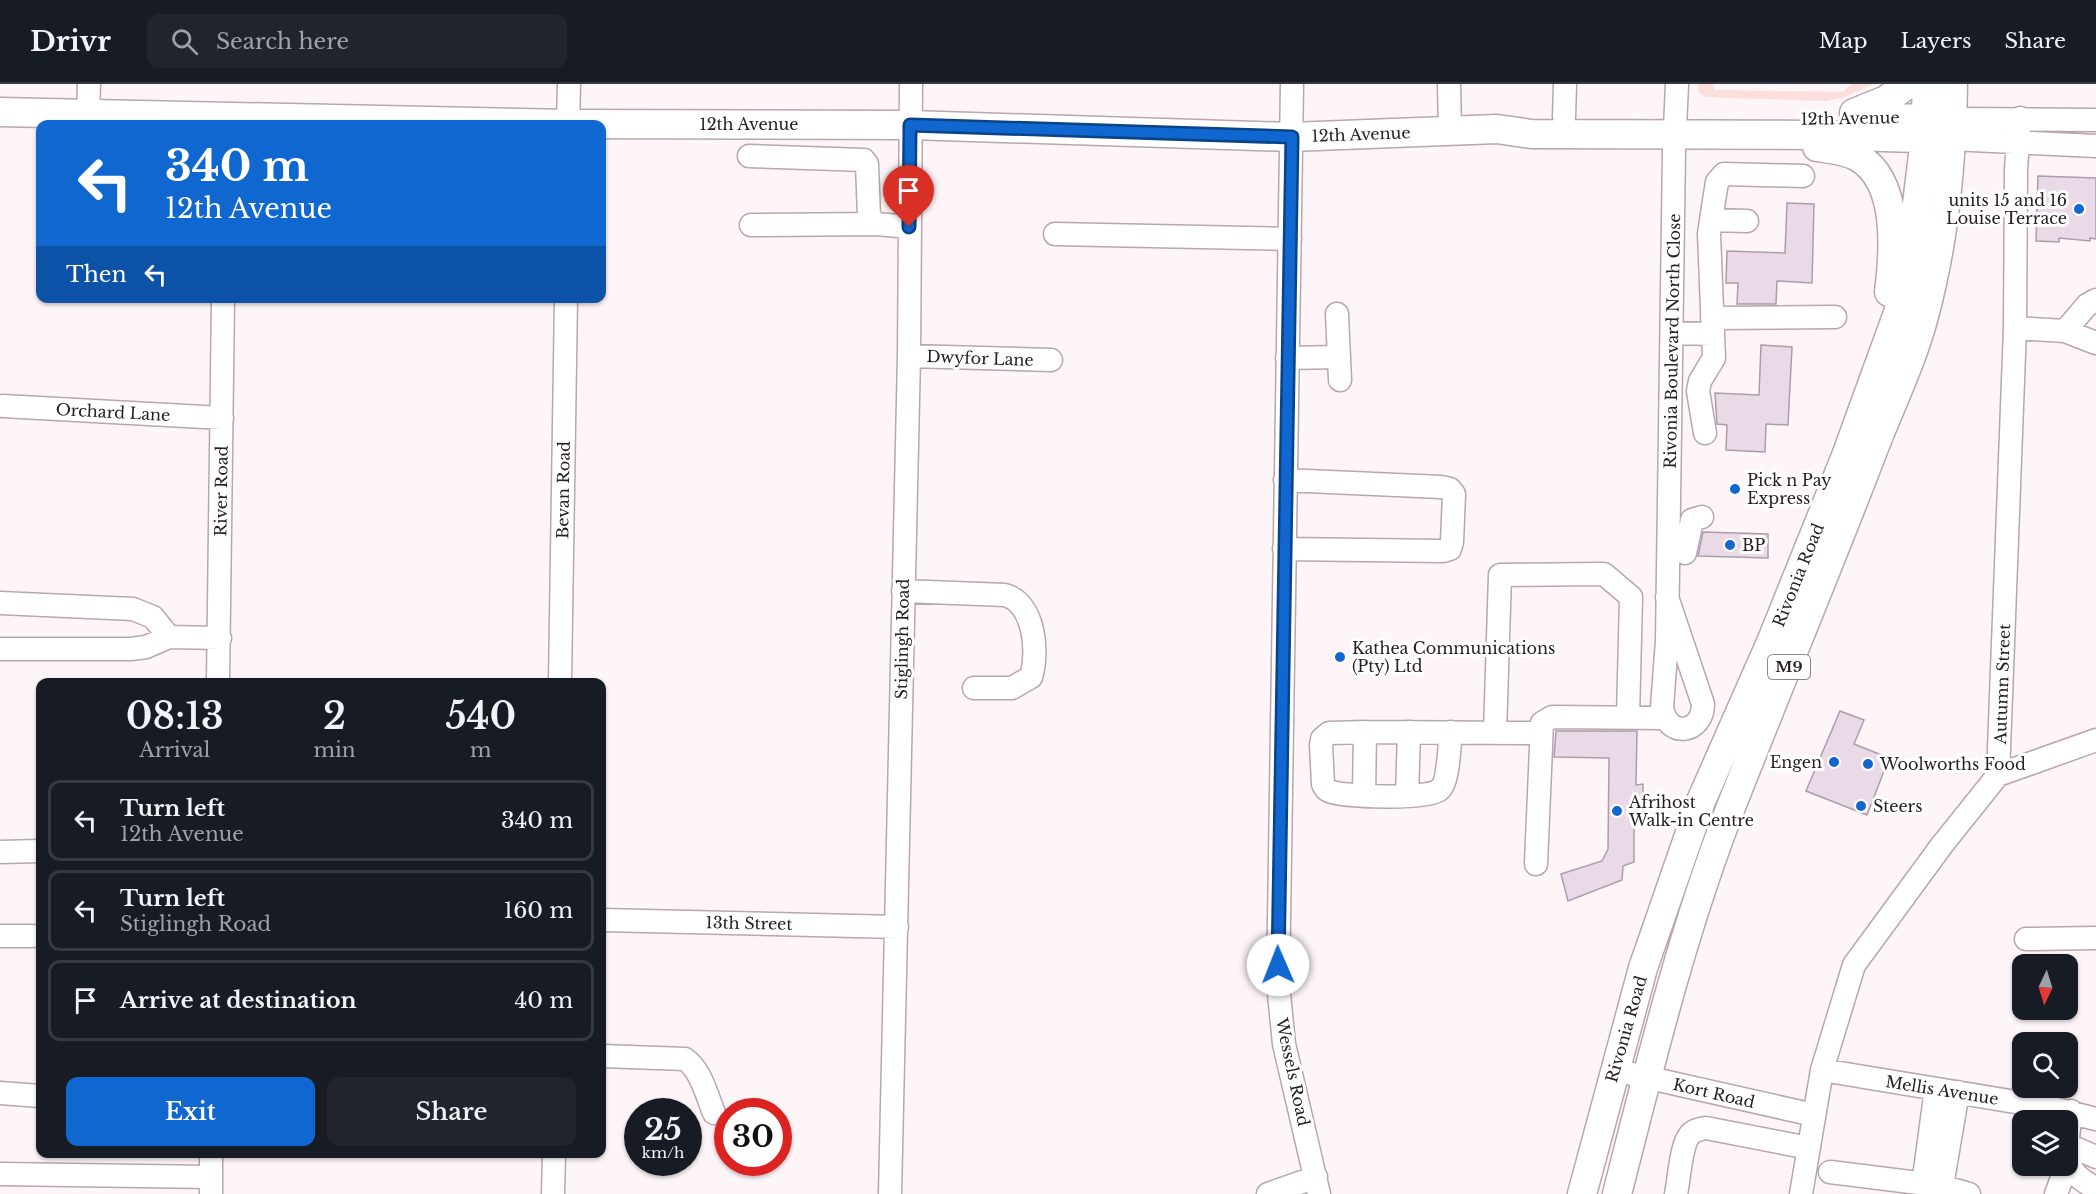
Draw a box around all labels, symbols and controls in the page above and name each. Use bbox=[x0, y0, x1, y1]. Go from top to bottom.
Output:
search box bbox=[147, 14, 567, 68]
text: Drivr bbox=[30, 24, 111, 59]
icon: search bbox=[168, 25, 201, 58]
text: Search here bbox=[216, 28, 349, 55]
text: Map bbox=[1819, 28, 1868, 54]
text: Layers bbox=[1901, 28, 1972, 54]
text: Share bbox=[2005, 28, 2066, 54]
street label: 12th Avenue bbox=[1800, 107, 1900, 129]
street label: 12th Avenue bbox=[700, 114, 798, 134]
street label: 12th Avenue bbox=[1311, 122, 1411, 146]
text: 340 m bbox=[165, 140, 309, 192]
icon: left bbox=[66, 144, 144, 222]
pin bbox=[883, 165, 934, 227]
icon: arrive bbox=[892, 174, 925, 207]
place label: units 15 and 16 Louise Terrace bbox=[1946, 190, 2067, 228]
text: 12th Avenue bbox=[165, 192, 332, 225]
marker: units 15 and 16 Louise Terrace bbox=[2072, 202, 2086, 216]
street label: Rivonia Boulevard North Close bbox=[1660, 213, 1684, 469]
icon: left bbox=[139, 258, 172, 291]
text: Then bbox=[66, 261, 127, 288]
street label: Dwyfor Lane bbox=[926, 346, 1034, 370]
street label: Orchard Lane bbox=[55, 399, 171, 425]
street label: Bevan Road bbox=[552, 441, 574, 539]
street label: River Road bbox=[210, 445, 232, 537]
place label: Pick n Pay Express bbox=[1747, 470, 1832, 508]
marker: Pick n Pay Express bbox=[1728, 482, 1742, 496]
street label: Rivonia Road bbox=[1768, 520, 1828, 630]
place label: BP bbox=[1742, 535, 1765, 555]
marker: BP bbox=[1723, 538, 1737, 552]
street label: Stiglingh Road bbox=[891, 578, 913, 700]
street label: Autumn Street bbox=[1990, 623, 2014, 746]
place label: Kathea Communications (Pty) Ltd bbox=[1352, 638, 1555, 676]
marker: Kathea Communications (Pty) Ltd bbox=[1333, 650, 1347, 664]
road number: M9 bbox=[1768, 655, 1810, 679]
text: 08:13 bbox=[126, 694, 224, 739]
text: 2 bbox=[323, 694, 346, 739]
text: 540 bbox=[445, 694, 516, 739]
text: Arrival bbox=[139, 738, 210, 762]
text: min bbox=[314, 738, 356, 762]
text: m bbox=[470, 738, 492, 762]
place label: Engen bbox=[1770, 752, 1822, 772]
place label: Woolworths Food bbox=[1879, 754, 2026, 774]
marker: Engen bbox=[1827, 755, 1841, 769]
marker: Woolworths Food bbox=[1861, 757, 1875, 771]
place label: Afrihost Walk-in Centre bbox=[1628, 792, 1754, 830]
text: Turn left bbox=[120, 795, 225, 822]
place label: Steers bbox=[1873, 796, 1923, 816]
marker: Steers bbox=[1854, 799, 1868, 813]
icon: left bbox=[69, 804, 102, 837]
marker: Afrihost Walk-in Centre bbox=[1610, 804, 1624, 818]
text: 340 m bbox=[501, 807, 573, 834]
text: 12th Avenue bbox=[120, 822, 244, 846]
text: Turn left bbox=[120, 885, 225, 912]
icon: left bbox=[69, 894, 102, 927]
text: 160 m bbox=[503, 897, 573, 924]
text: Stiglingh Road bbox=[120, 912, 271, 936]
street label: 13th Street bbox=[705, 912, 793, 934]
position arrow bbox=[1246, 933, 1310, 997]
north arrow bbox=[2012, 954, 2078, 1020]
map controls bbox=[2012, 954, 2078, 1176]
street label: Rivonia Road bbox=[1601, 973, 1651, 1085]
icon: arrive bbox=[69, 984, 102, 1017]
text: Arrive at destination bbox=[120, 987, 357, 1014]
text: 40 m bbox=[515, 987, 573, 1014]
street label: Wessels Road bbox=[1272, 1015, 1314, 1128]
button: search bbox=[2012, 1032, 2078, 1098]
street label: Mellis Avenue bbox=[1884, 1071, 2000, 1109]
street label: Kort Road bbox=[1671, 1074, 1757, 1112]
button: Exit bbox=[66, 1077, 315, 1146]
button: Share bbox=[327, 1077, 576, 1146]
speed limit sign: 30 bbox=[714, 1098, 792, 1176]
button: layers bbox=[2012, 1110, 2078, 1176]
text: 25 bbox=[644, 1111, 682, 1148]
text: km/h bbox=[642, 1143, 684, 1162]

